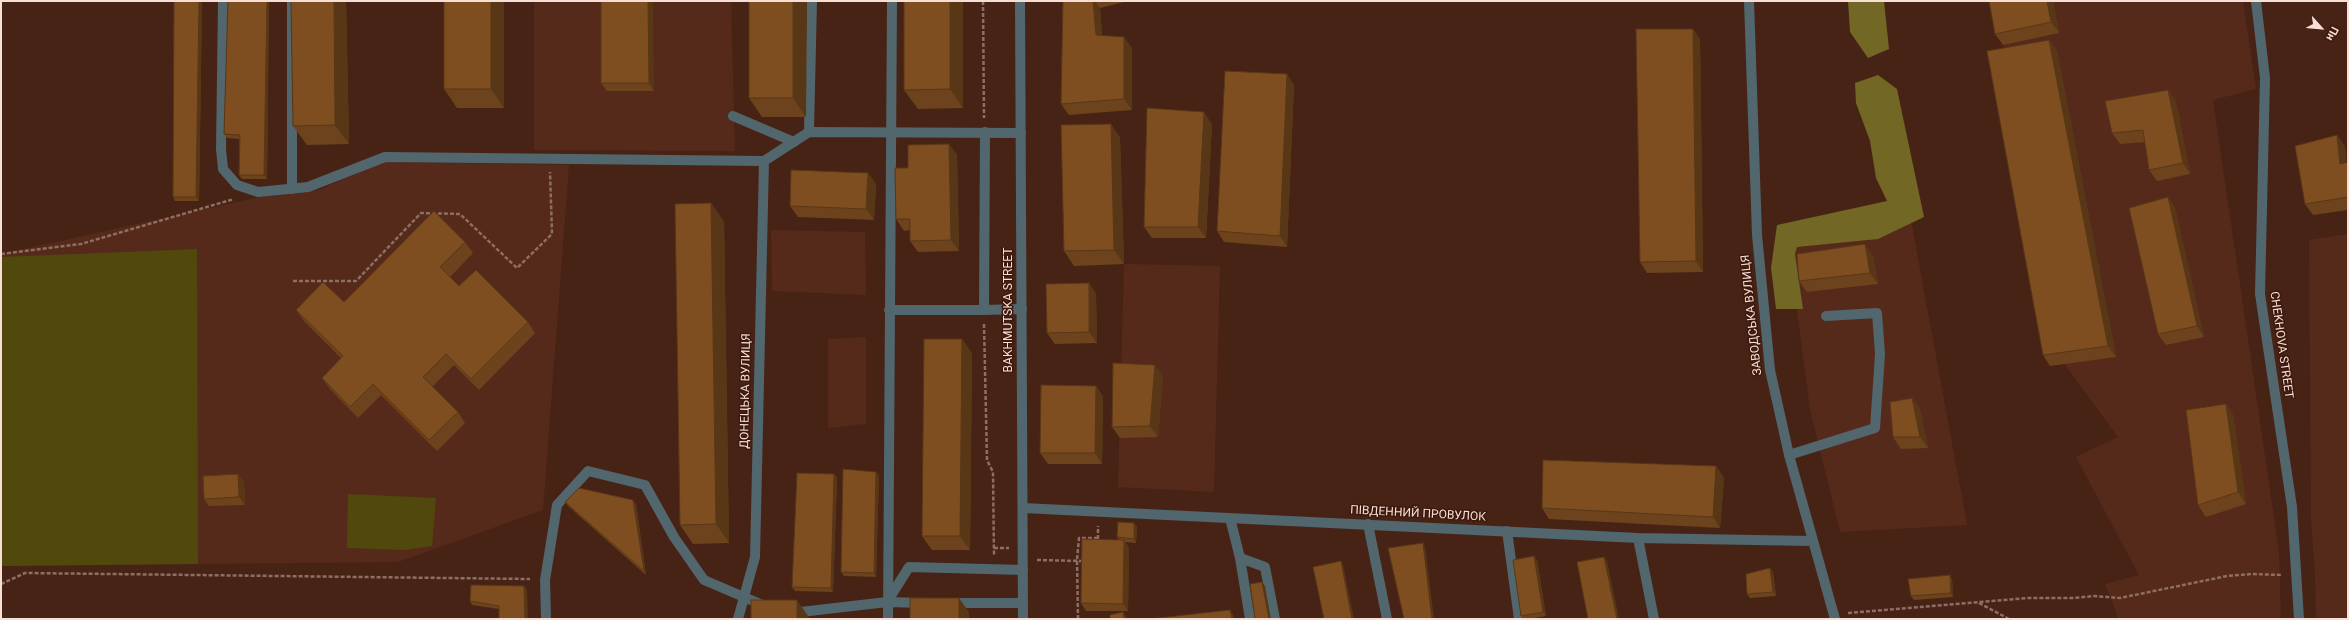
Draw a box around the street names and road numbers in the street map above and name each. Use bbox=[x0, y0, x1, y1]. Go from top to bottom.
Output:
street label: BAKHMUTSKA STREET bbox=[1002, 248, 1016, 372]
street label: ЗАВОДСЬКА ВУЛИЦЯ bbox=[1738, 254, 1766, 376]
street label: CHEKHOVA STREET bbox=[2266, 291, 2296, 399]
street label: ДОНЕЦЬКА ВУЛИЦЯ bbox=[738, 333, 754, 449]
street label: ПІВДЕННИЙ ПРОВУЛОК bbox=[1350, 503, 1486, 525]

